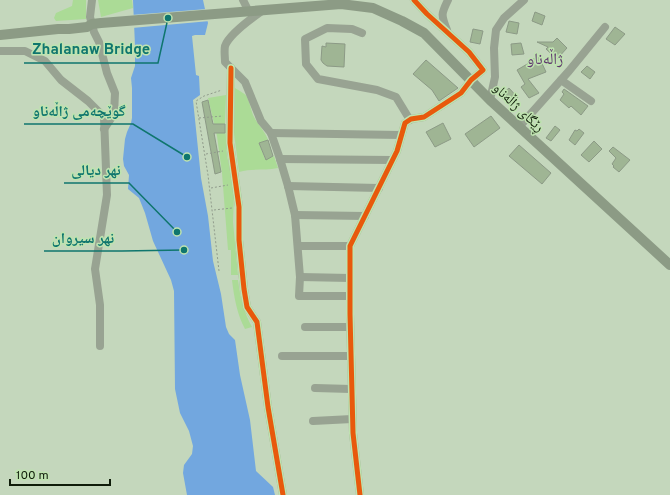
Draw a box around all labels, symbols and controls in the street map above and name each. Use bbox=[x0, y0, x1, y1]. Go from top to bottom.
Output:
callout: Zhalanaw Bridge bbox=[24, 36, 158, 63]
text: Zhalanaw Bridge bbox=[32, 41, 150, 60]
district label: ژاڵەناو bbox=[527, 48, 563, 70]
street label: ڕێگای ژاڵەناو bbox=[487, 79, 548, 138]
callout: گوێچەمی ژاڵەناو bbox=[24, 97, 133, 124]
text: گوێچەمی ژاڵەناو bbox=[32, 101, 126, 122]
callout: نهر ديالى bbox=[64, 156, 129, 183]
text: نهر ديالى bbox=[71, 162, 121, 181]
callout: نهر سیروان bbox=[44, 224, 122, 251]
text: نهر سیروان bbox=[52, 230, 114, 249]
scale bar bbox=[10, 461, 110, 487]
text: 100 m bbox=[16, 468, 49, 484]

